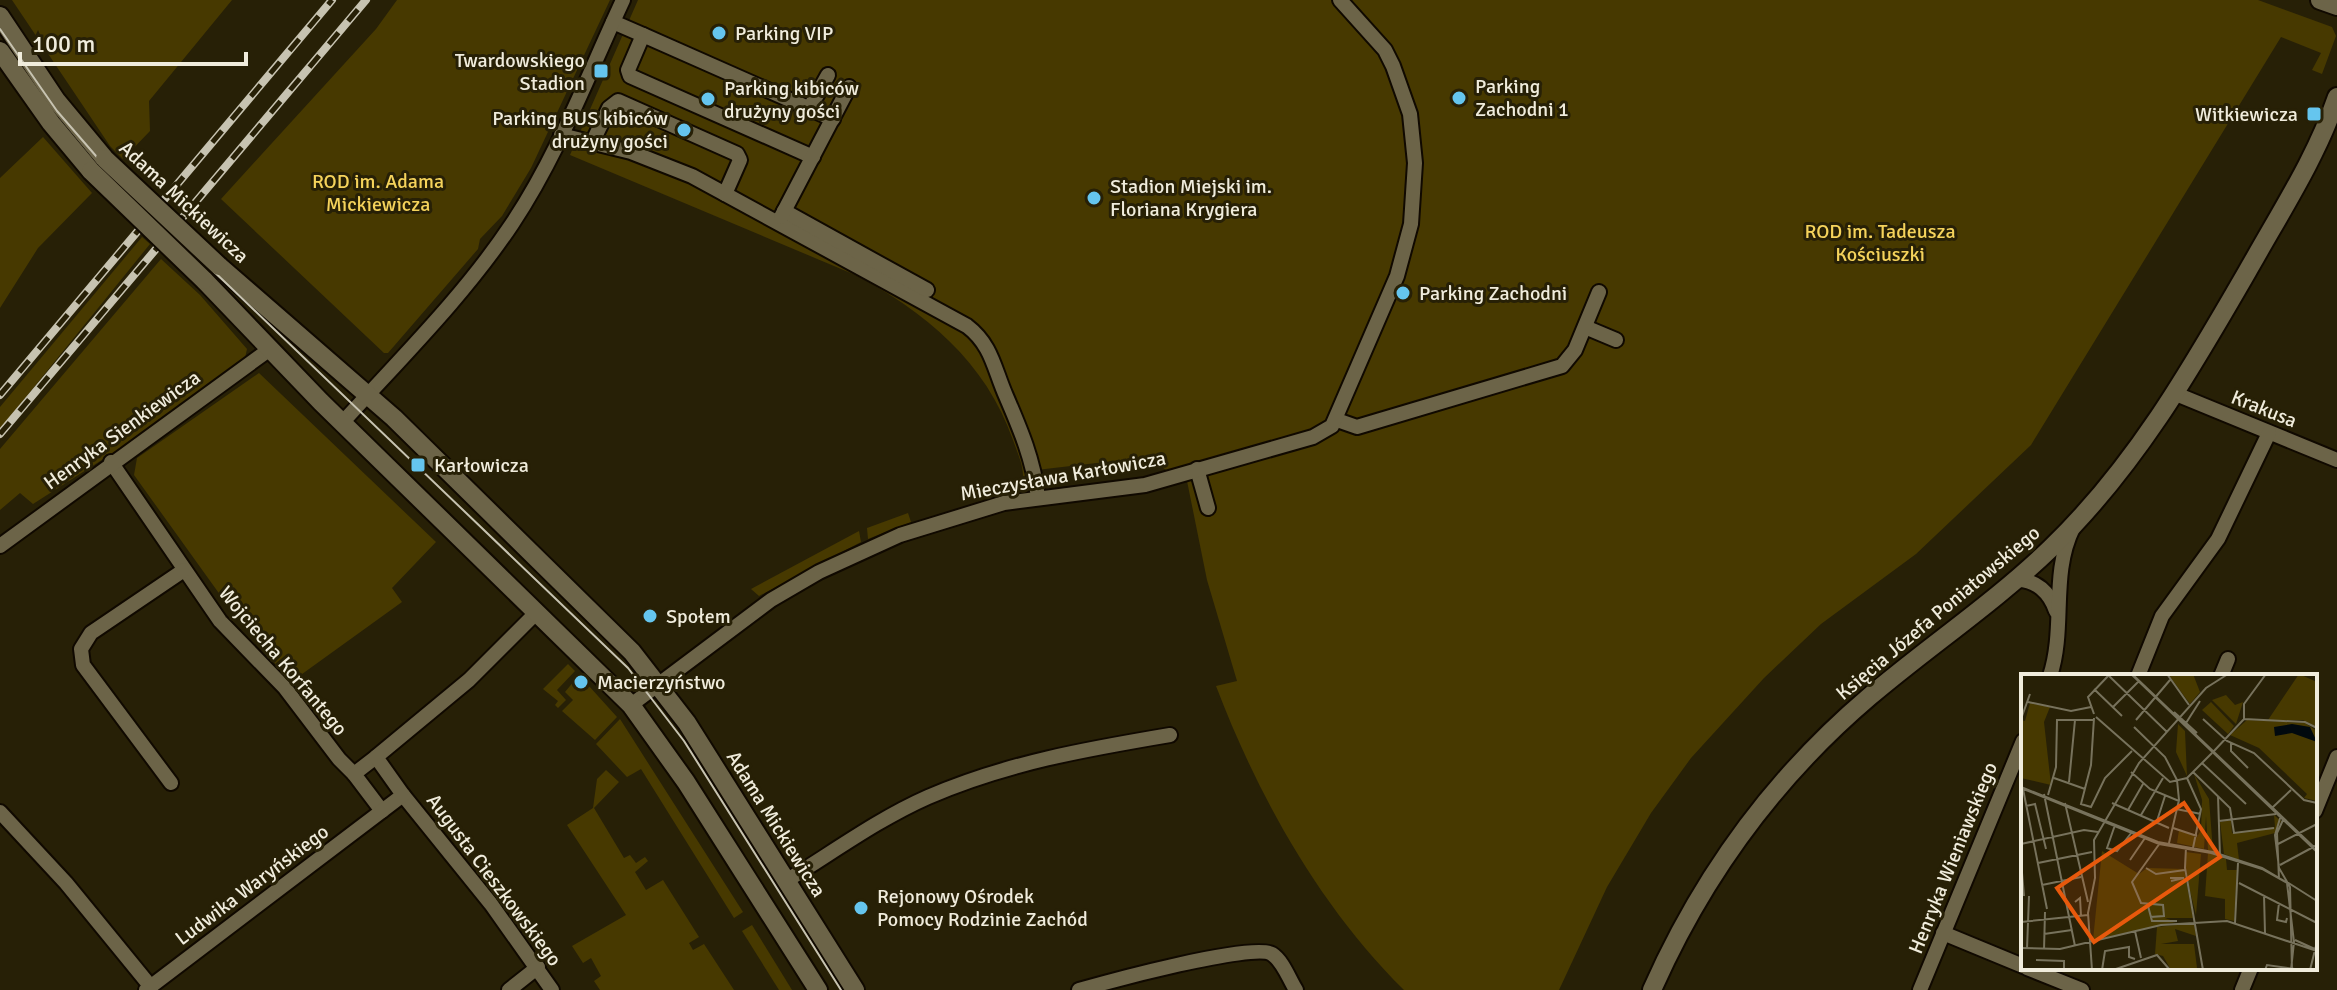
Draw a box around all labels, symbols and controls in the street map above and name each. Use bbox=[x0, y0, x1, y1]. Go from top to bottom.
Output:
scale bar bbox=[20, 16, 246, 66]
place label: Parking VIP bbox=[735, 21, 833, 46]
marker: Parking VIP bbox=[710, 24, 728, 42]
text: 100 m bbox=[32, 29, 95, 59]
place label: Twardowskiego Stadion bbox=[455, 48, 585, 96]
marker: Twardowskiego Stadion bbox=[592, 62, 610, 80]
place label: Parking Zachodni 1 bbox=[1475, 74, 1569, 122]
place label: Parking kibiców drużyny gości bbox=[724, 76, 859, 124]
marker: Parking Zachodni 1 bbox=[1450, 89, 1468, 107]
marker: Parking kibiców drużyny gości bbox=[699, 90, 717, 108]
place label: Witkiewicza bbox=[2195, 102, 2298, 127]
marker: Witkiewicza bbox=[2305, 105, 2323, 123]
place label: Parking BUS kibiców drużyny gości bbox=[492, 106, 669, 154]
marker: Parking BUS kibiców drużyny gości bbox=[675, 121, 693, 139]
street label: Adama Mickiewicza bbox=[114, 136, 254, 268]
park label: ROD im. Adama Mickiewicza bbox=[312, 169, 444, 217]
place label: Stadion Miejski im. Floriana Krygiera bbox=[1110, 174, 1272, 222]
marker: Stadion Miejski im. Floriana Krygiera bbox=[1085, 189, 1103, 207]
park label: ROD im. Tadeusza Kościuszki bbox=[1804, 219, 1956, 267]
place label: Parking Zachodni bbox=[1419, 281, 1567, 306]
marker: Parking Zachodni bbox=[1394, 284, 1412, 302]
street label: Henryka Sienkiewicza bbox=[39, 365, 205, 495]
street label: Krakusa bbox=[2227, 385, 2301, 433]
street label: Mieczysława Karłowicza bbox=[958, 446, 1168, 506]
place label: Karłowicza bbox=[434, 453, 529, 478]
marker: Karłowicza bbox=[409, 456, 427, 474]
street label: Księcia Józefa Poniatowskiego bbox=[1831, 520, 2045, 706]
street label: Wojciecha Korfantego bbox=[213, 581, 353, 741]
place label: Społem bbox=[666, 604, 731, 629]
marker: Społem bbox=[641, 607, 659, 625]
place label: Macierzyństwo bbox=[597, 670, 725, 695]
marker: Macierzyństwo bbox=[572, 673, 590, 691]
inset map bbox=[2021, 674, 2317, 970]
street label: Adama Mickiewicza bbox=[721, 746, 831, 902]
street label: Henryka Wieniawskiego bbox=[1903, 759, 2003, 957]
street label: Augusta Cieszkowskiego bbox=[421, 789, 567, 971]
street label: Ludwika Waryńskiego bbox=[170, 819, 334, 951]
place label: Rejonowy Ośrodek Pomocy Rodzinie Zachód bbox=[877, 884, 1088, 932]
marker: Rejonowy Ośrodek Pomocy Rodzinie Zachód bbox=[852, 899, 870, 917]

